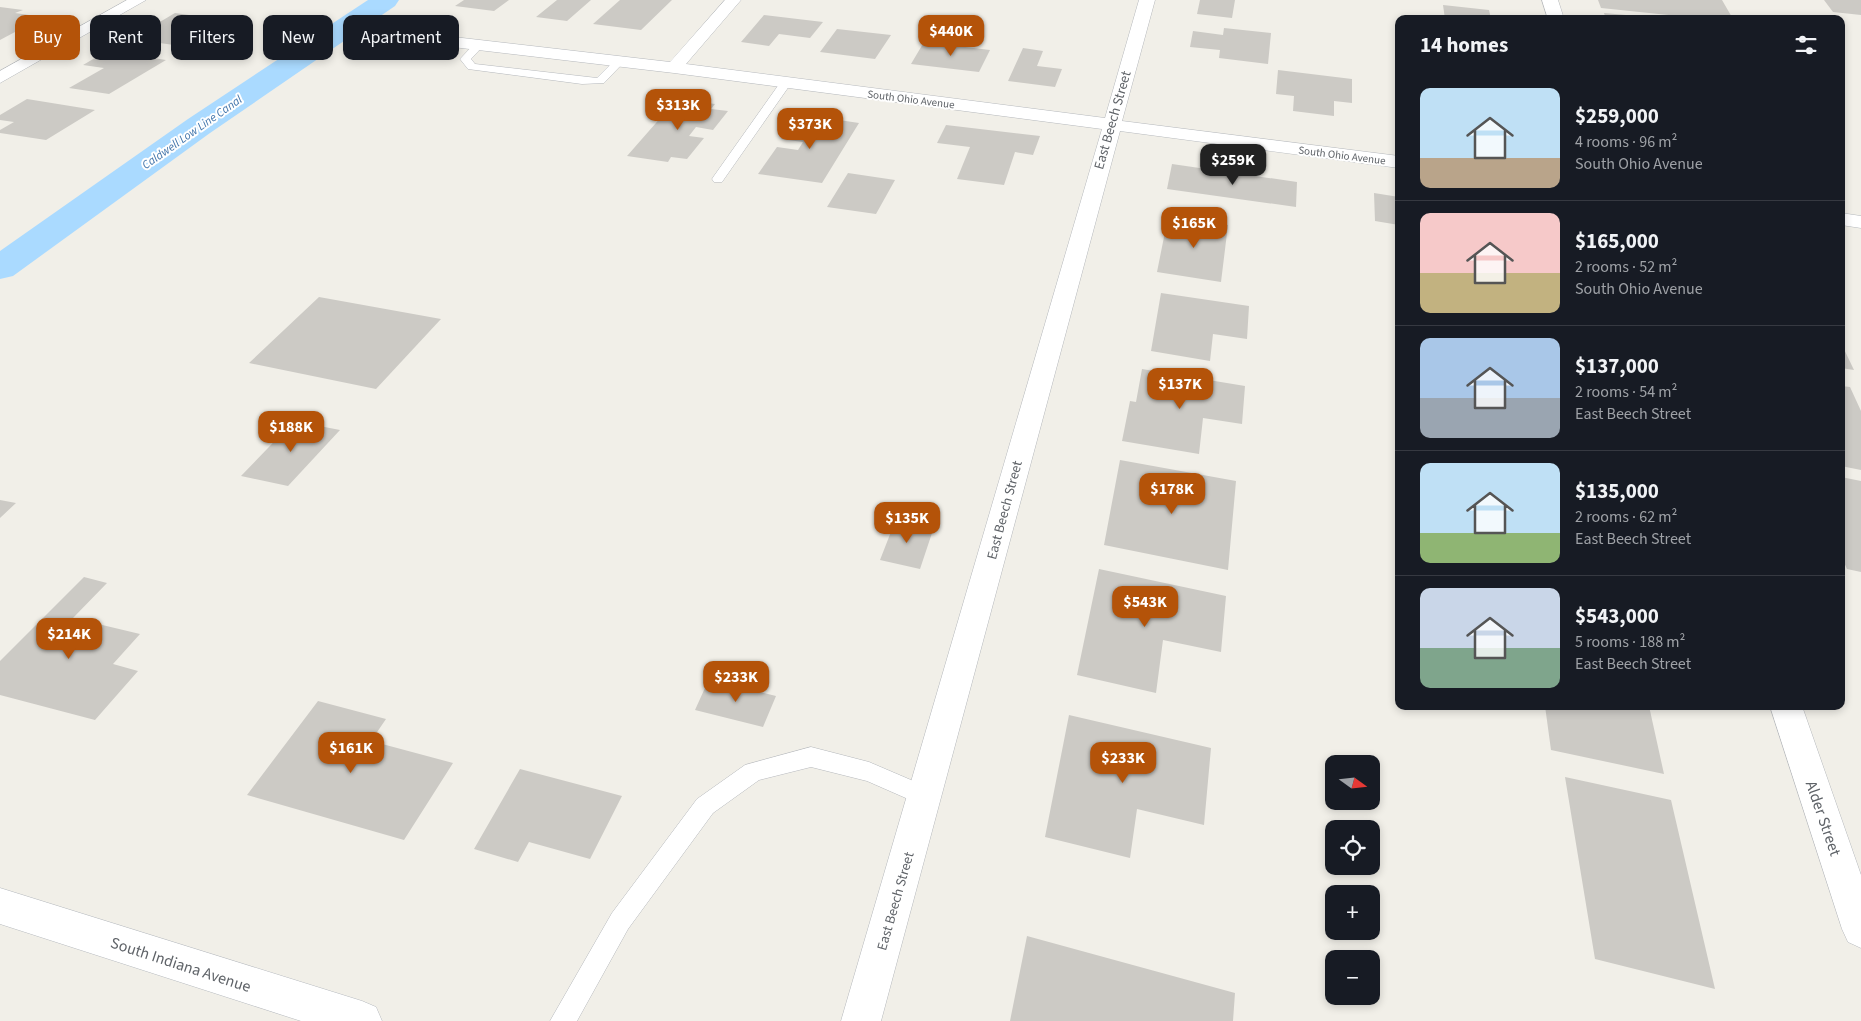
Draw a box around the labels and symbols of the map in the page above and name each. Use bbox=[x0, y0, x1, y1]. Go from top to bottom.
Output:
pin: $440K bbox=[916, 15, 986, 57]
street label: East Beech Street bbox=[1089, 68, 1137, 172]
street label: South Ohio Avenue bbox=[866, 87, 956, 112]
pin: $313K bbox=[643, 88, 713, 131]
water label: Caldwell Low Line Canal bbox=[139, 91, 246, 173]
pin: $373K bbox=[775, 108, 845, 150]
street label: South Ohio Avenue bbox=[1297, 143, 1387, 168]
pin: $259K bbox=[1198, 144, 1268, 186]
pin: $165K bbox=[1159, 206, 1229, 249]
pin: $137K bbox=[1145, 368, 1215, 410]
pin: $188K bbox=[256, 410, 326, 453]
street label: East Beech Street bbox=[982, 458, 1028, 562]
pin: $178K bbox=[1137, 472, 1207, 515]
pin: $135K bbox=[872, 502, 942, 544]
pin: $543K bbox=[1110, 586, 1180, 628]
pin: $214K bbox=[34, 618, 104, 660]
pin: $233K bbox=[701, 660, 771, 703]
pin: $161K bbox=[316, 732, 386, 774]
pin: $233K bbox=[1088, 742, 1158, 784]
north arrow bbox=[1325, 755, 1380, 810]
street label: Alder Street bbox=[1800, 778, 1846, 860]
street label: East Beech Street bbox=[872, 849, 920, 953]
street label: South Indiana Avenue bbox=[108, 932, 254, 998]

